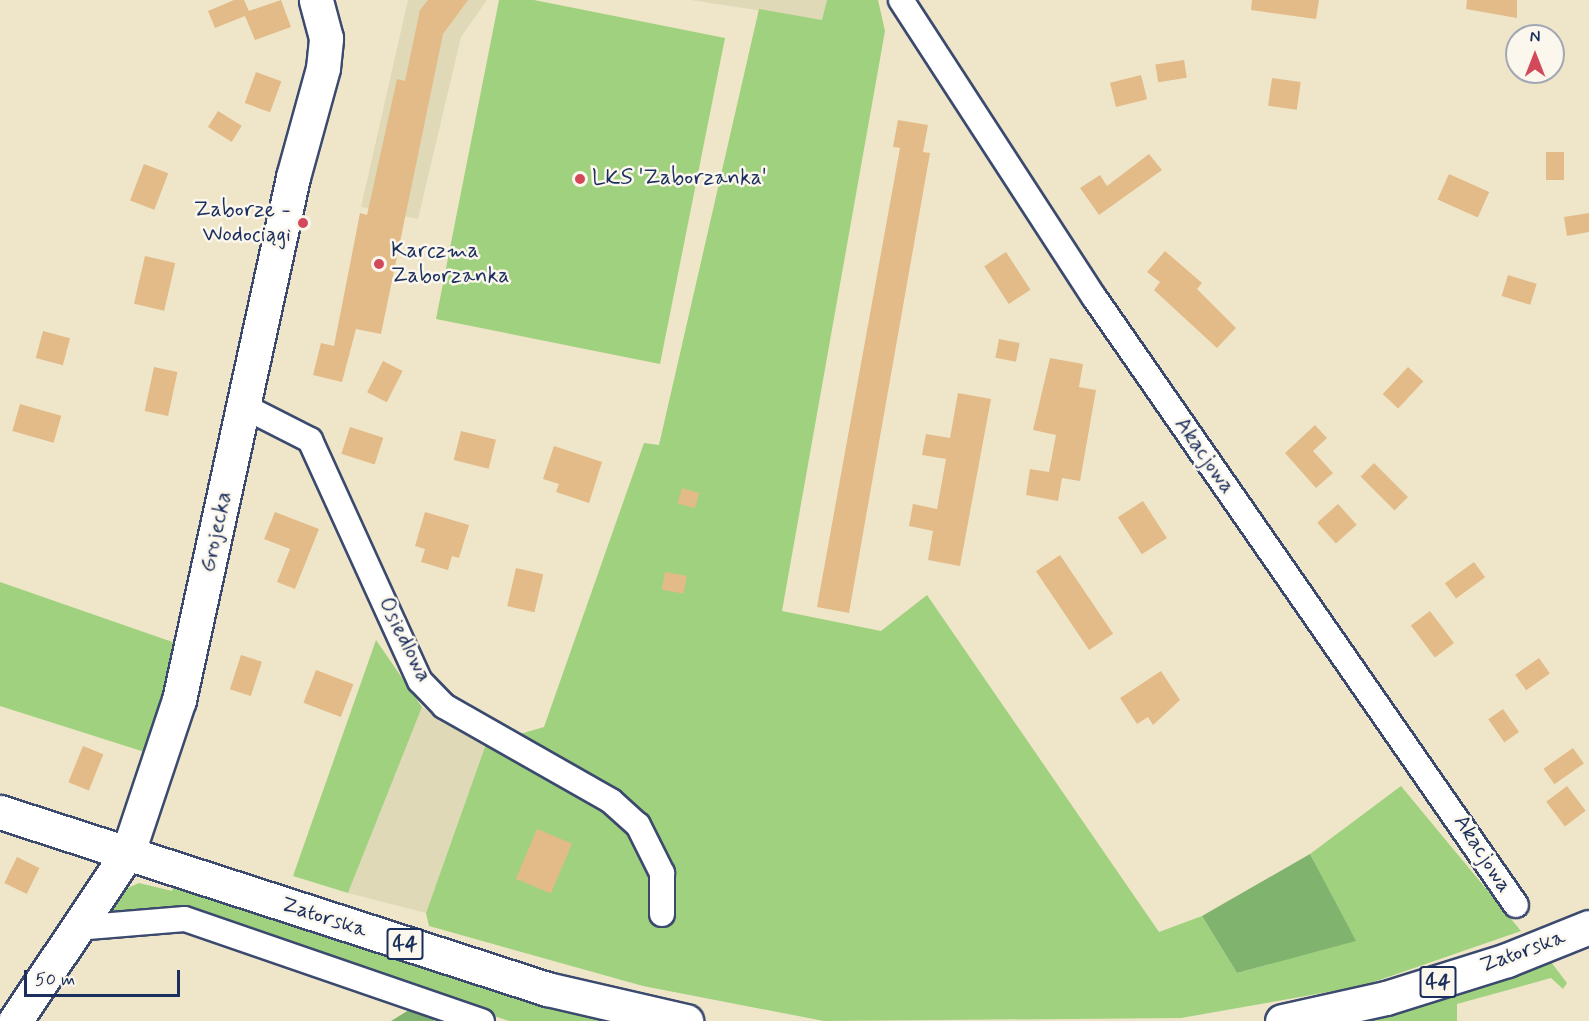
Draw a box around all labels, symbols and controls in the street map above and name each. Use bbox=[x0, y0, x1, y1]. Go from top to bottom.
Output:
north arrow bbox=[1505, 24, 1565, 84]
text: N bbox=[1530, 27, 1540, 48]
place label: LKS 'Zaborzanka' bbox=[592, 166, 767, 192]
marker: LKS 'Zaborzanka' bbox=[573, 172, 587, 186]
place label: Zaborze - Wodociągi bbox=[194, 197, 291, 248]
marker: Zaborze - Wodociągi bbox=[296, 216, 310, 230]
place label: Karczma Zaborzanka bbox=[391, 238, 510, 290]
marker: Karczma Zaborzanka bbox=[372, 257, 386, 271]
street label: Akacjowa bbox=[1168, 413, 1240, 499]
street label: Grojecka bbox=[196, 489, 238, 575]
street label: Osiedlowa bbox=[371, 593, 437, 687]
street label: Akacjowa bbox=[1447, 810, 1517, 898]
street label: Zatorska bbox=[278, 892, 370, 944]
street label: Zatorska bbox=[1477, 924, 1569, 980]
road number: 44 bbox=[386, 926, 424, 962]
scale bar bbox=[27, 958, 183, 996]
road number: 44 bbox=[1418, 964, 1458, 1000]
text: 50 m bbox=[35, 968, 75, 992]

